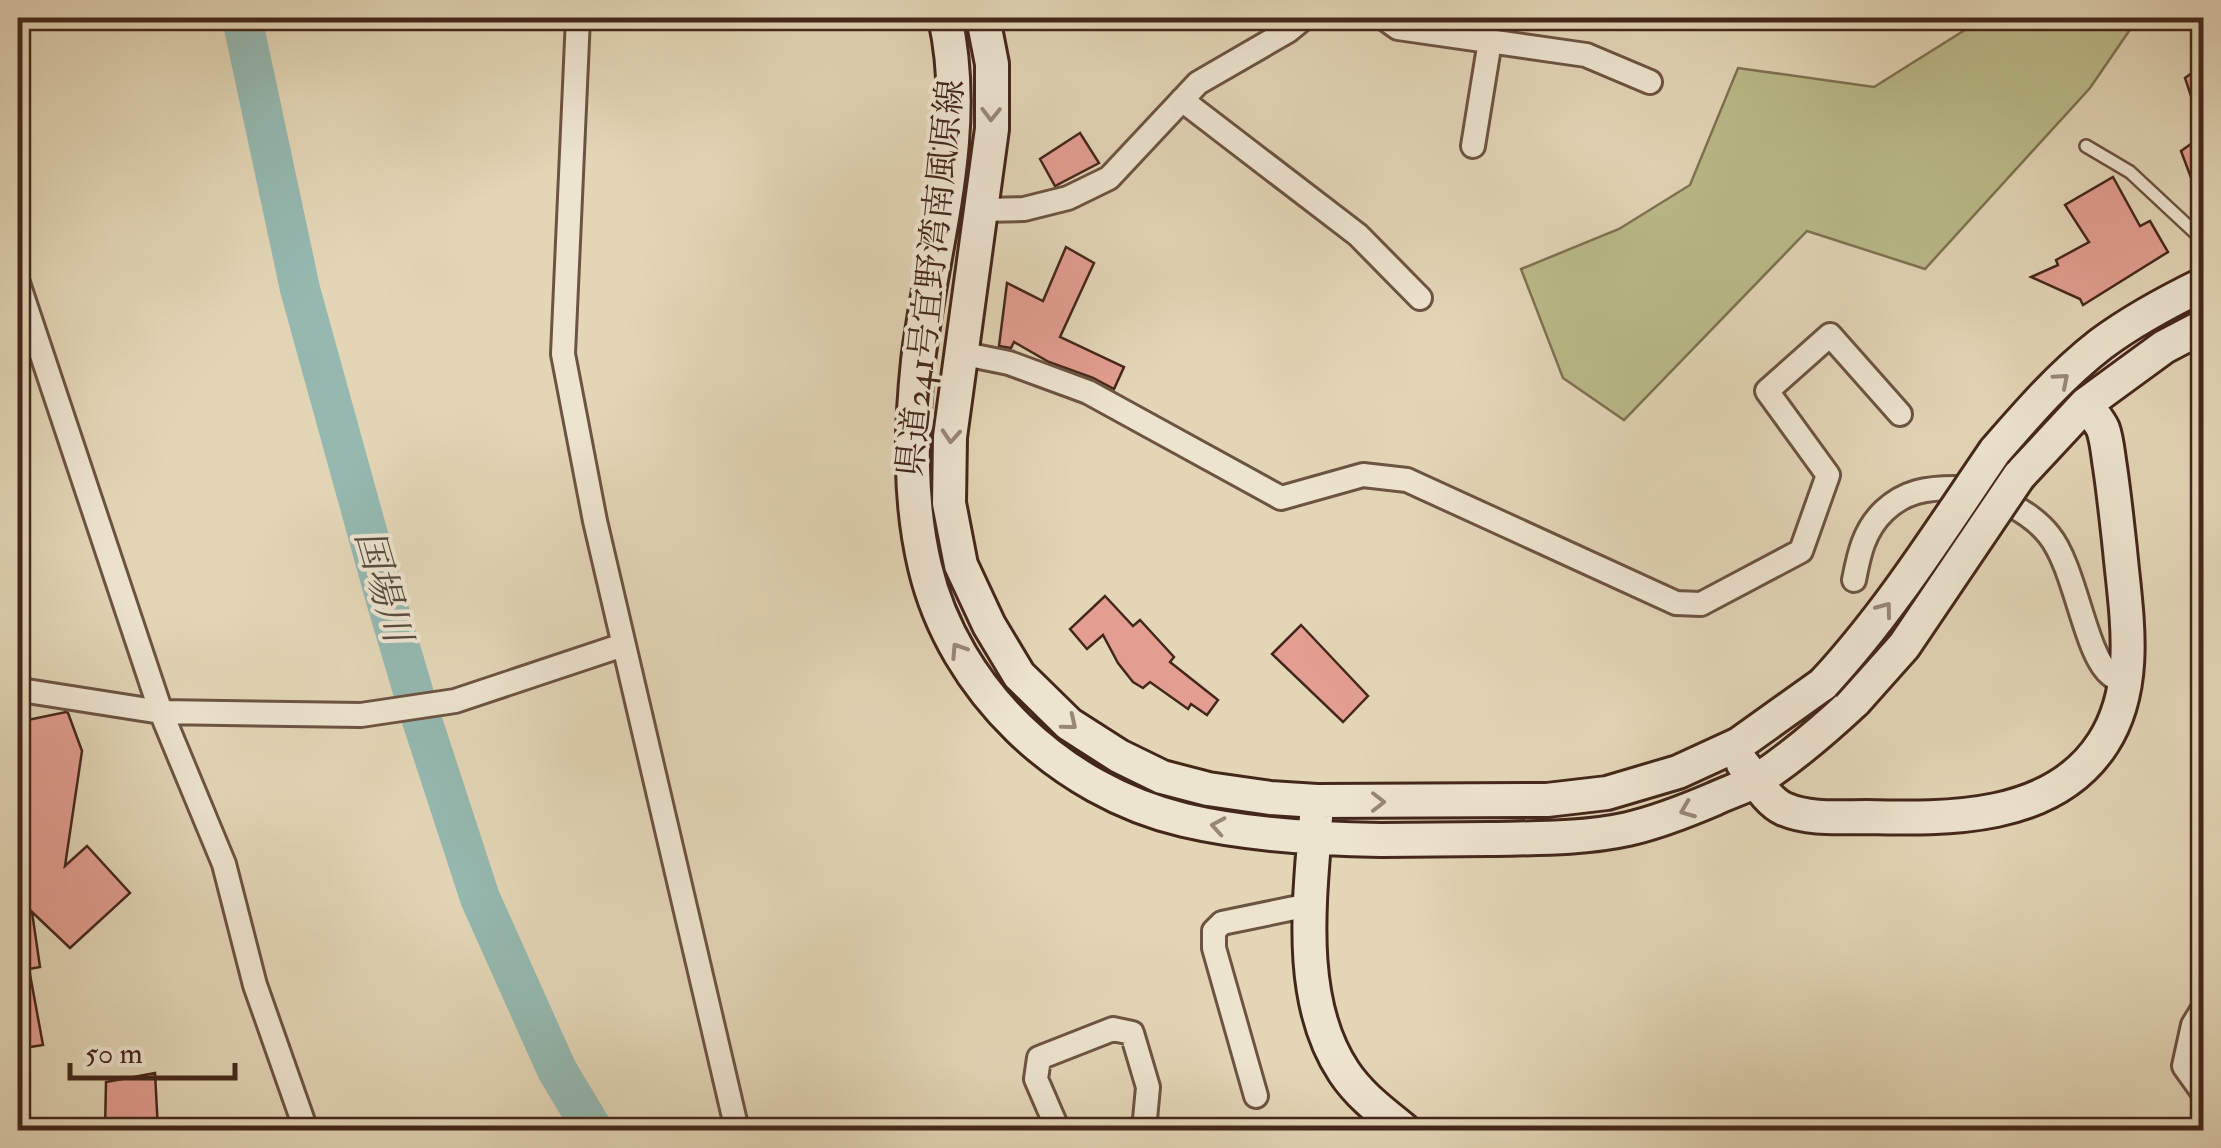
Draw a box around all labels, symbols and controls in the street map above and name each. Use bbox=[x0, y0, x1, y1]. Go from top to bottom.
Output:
street label: 県道241号宜野湾南風原線 bbox=[888, 77, 974, 479]
one-way arrow bbox=[981, 107, 1002, 123]
one-way arrow bbox=[2050, 373, 2069, 391]
one-way arrow bbox=[940, 429, 962, 445]
water label: 国場川 bbox=[344, 525, 423, 652]
one-way arrow bbox=[1874, 602, 1891, 620]
one-way arrow bbox=[952, 642, 971, 660]
one-way arrow bbox=[1059, 711, 1077, 729]
one-way arrow bbox=[1370, 791, 1386, 813]
one-way arrow bbox=[1679, 798, 1697, 818]
one-way arrow bbox=[1210, 816, 1226, 837]
scale bar bbox=[70, 1018, 235, 1080]
text: 50 m bbox=[85, 1035, 143, 1072]

